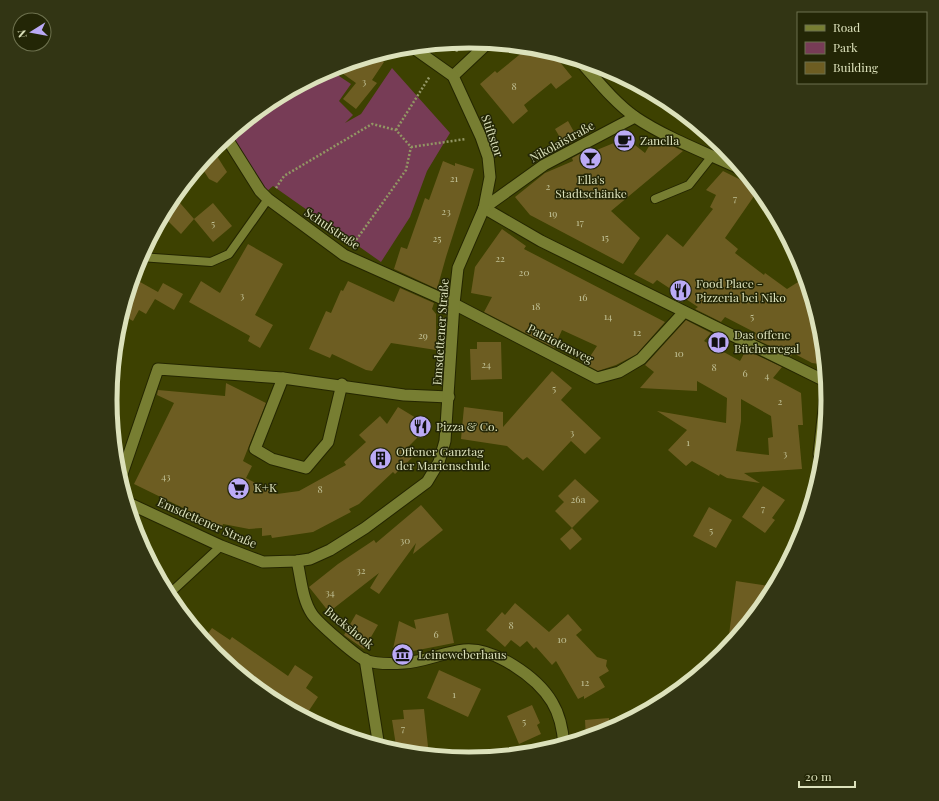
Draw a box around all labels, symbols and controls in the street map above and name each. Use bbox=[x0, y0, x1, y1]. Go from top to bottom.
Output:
north arrow bbox=[12, 12, 52, 52]
legend bbox=[797, 12, 927, 84]
text: Road bbox=[833, 19, 860, 35]
text: N bbox=[14, 29, 30, 39]
text: Park bbox=[833, 39, 858, 55]
text: Building bbox=[833, 59, 879, 75]
house number: 3 bbox=[362, 74, 367, 88]
house number: 8 bbox=[511, 79, 517, 93]
street label: Stiftstor bbox=[478, 112, 508, 160]
street label: Nikolaistraße bbox=[526, 117, 597, 165]
cafe icon: Zanella bbox=[612, 128, 638, 154]
place label: Zanella bbox=[640, 132, 679, 148]
bar icon: Ella's Stadtschänke bbox=[578, 146, 604, 172]
house number: 21 bbox=[450, 171, 459, 185]
place label: Ella's Stadtschänke bbox=[555, 171, 627, 201]
house number: 2 bbox=[546, 179, 551, 193]
house number: 7 bbox=[733, 191, 737, 205]
street label: Schulstraße bbox=[302, 204, 363, 253]
house number: 23 bbox=[441, 204, 451, 218]
house number: 19 bbox=[549, 206, 557, 220]
house number: 17 bbox=[576, 215, 584, 229]
house number: 5 bbox=[211, 216, 215, 230]
house number: 15 bbox=[601, 230, 609, 244]
house number: 25 bbox=[433, 231, 441, 245]
house number: 22 bbox=[495, 251, 505, 265]
house number: 20 bbox=[519, 265, 529, 279]
place label: Food Place - Pizzeria bei Niko bbox=[696, 275, 786, 305]
street label: Emsdettener Straße bbox=[428, 278, 452, 386]
restaurant icon: Food Place - Pizzeria bei Niko bbox=[667, 278, 693, 304]
house number: 3 bbox=[240, 288, 245, 302]
house number: 16 bbox=[579, 290, 587, 304]
house number: 18 bbox=[532, 299, 540, 313]
house number: 14 bbox=[604, 309, 612, 323]
house number: 5 bbox=[750, 309, 754, 323]
street label: Patriotenweg bbox=[525, 320, 597, 367]
house number: 12 bbox=[633, 325, 641, 339]
place label: Das offene Bücherregal bbox=[734, 326, 800, 356]
house number: 29 bbox=[418, 328, 428, 342]
library icon: Das offene Bücherregal bbox=[706, 329, 732, 355]
house number: 10 bbox=[674, 346, 684, 360]
house number: 24 bbox=[481, 357, 491, 371]
house number: 8 bbox=[711, 360, 717, 374]
house number: 6 bbox=[742, 366, 748, 380]
house number: 4 bbox=[765, 368, 770, 382]
house number: 5 bbox=[552, 381, 556, 395]
house number: 2 bbox=[778, 394, 783, 408]
restaurant icon: Pizza & Co. bbox=[407, 414, 433, 440]
place label: Pizza & Co. bbox=[436, 418, 498, 434]
house number: 3 bbox=[570, 425, 575, 439]
house number: 1 bbox=[686, 435, 690, 449]
place label: Offener Ganztag der Marienschule bbox=[396, 443, 490, 473]
building icon: Offener Ganztag der Marienschule bbox=[367, 446, 393, 472]
house number: 3 bbox=[783, 446, 788, 460]
house number: 43 bbox=[161, 469, 171, 483]
supermarket icon: K+K bbox=[226, 475, 252, 501]
place label: K+K bbox=[254, 479, 277, 495]
house number: 8 bbox=[317, 482, 323, 496]
house number: 26a bbox=[571, 492, 585, 506]
street label: Emsdettener Straße bbox=[155, 493, 259, 551]
house number: 7 bbox=[761, 501, 765, 515]
house number: 5 bbox=[709, 523, 713, 537]
house number: 30 bbox=[400, 533, 410, 547]
house number: 32 bbox=[356, 563, 366, 577]
house number: 34 bbox=[325, 585, 335, 599]
street label: Buckshook bbox=[322, 602, 378, 652]
house number: 8 bbox=[508, 618, 514, 632]
house number: 6 bbox=[433, 627, 439, 641]
house number: 10 bbox=[557, 632, 567, 646]
museum icon: Leineweberhaus bbox=[390, 642, 416, 668]
place label: Leineweberhaus bbox=[418, 646, 506, 662]
house number: 12 bbox=[581, 675, 589, 689]
house number: 1 bbox=[452, 687, 456, 701]
house number: 5 bbox=[522, 714, 526, 728]
house number: 7 bbox=[401, 721, 405, 735]
scale bar bbox=[799, 763, 855, 789]
text: 20 m bbox=[805, 768, 832, 784]

